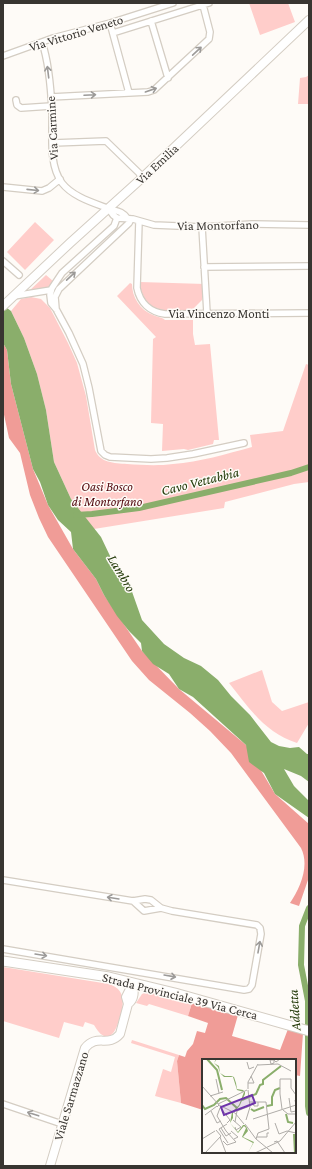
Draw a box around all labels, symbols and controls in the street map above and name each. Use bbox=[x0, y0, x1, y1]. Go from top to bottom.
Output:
street label: Via Vittorio Veneto bbox=[27, 12, 125, 54]
one-way arrow bbox=[192, 46, 202, 56]
one-way arrow bbox=[44, 66, 52, 79]
one-way arrow bbox=[144, 86, 157, 93]
one-way arrow bbox=[83, 91, 96, 99]
street label: Via Carmine bbox=[43, 95, 61, 160]
street label: Via Emilia bbox=[133, 141, 181, 187]
one-way arrow bbox=[26, 187, 39, 194]
street label: Via Montorfano bbox=[177, 217, 259, 233]
one-way arrow bbox=[66, 272, 76, 281]
street label: Via Vincenzo Monti bbox=[168, 306, 270, 321]
water label: Cavo Vettabbia bbox=[159, 464, 241, 498]
park label: Oasi Bosco di Montorfano bbox=[72, 479, 143, 509]
water label: Lambro bbox=[105, 551, 139, 595]
one-way arrow bbox=[107, 894, 120, 902]
one-way arrow bbox=[255, 941, 263, 954]
one-way arrow bbox=[35, 951, 48, 959]
street label: Strada Provinciale 39 Via Cerca bbox=[101, 969, 259, 1023]
one-way arrow bbox=[163, 973, 176, 981]
water label: Addetta bbox=[285, 988, 303, 1032]
street label: Viale Sarmazzano bbox=[50, 1050, 92, 1142]
inset map bbox=[202, 1059, 296, 1153]
one-way arrow bbox=[26, 1110, 39, 1117]

